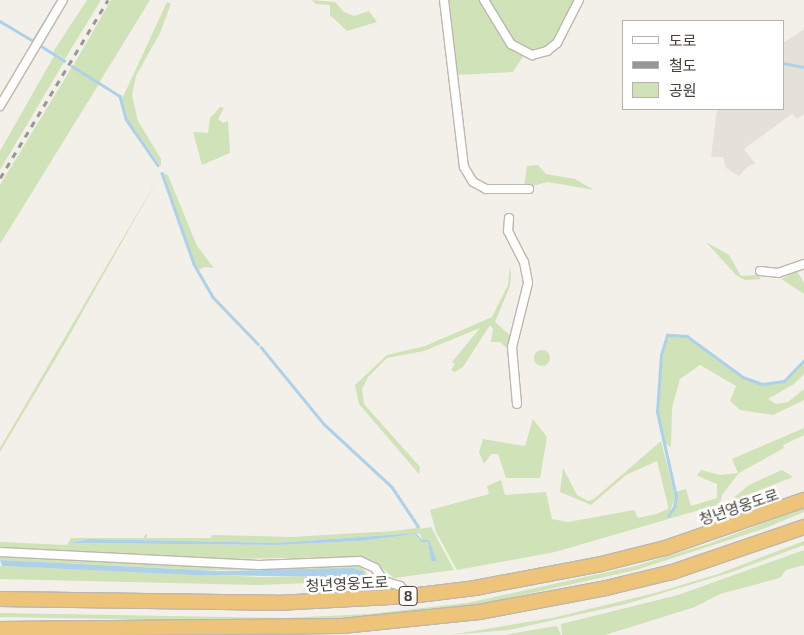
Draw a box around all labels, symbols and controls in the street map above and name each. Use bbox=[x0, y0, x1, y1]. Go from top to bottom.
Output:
legend bbox=[622, 20, 784, 110]
text: 도로 bbox=[669, 31, 697, 49]
text: 철도 bbox=[669, 56, 697, 74]
text: 공원 bbox=[669, 81, 697, 99]
street label: 청년영웅도로 bbox=[697, 485, 781, 529]
street label: 청년영웅도로 bbox=[305, 573, 389, 595]
road number: 8 bbox=[398, 584, 418, 608]

